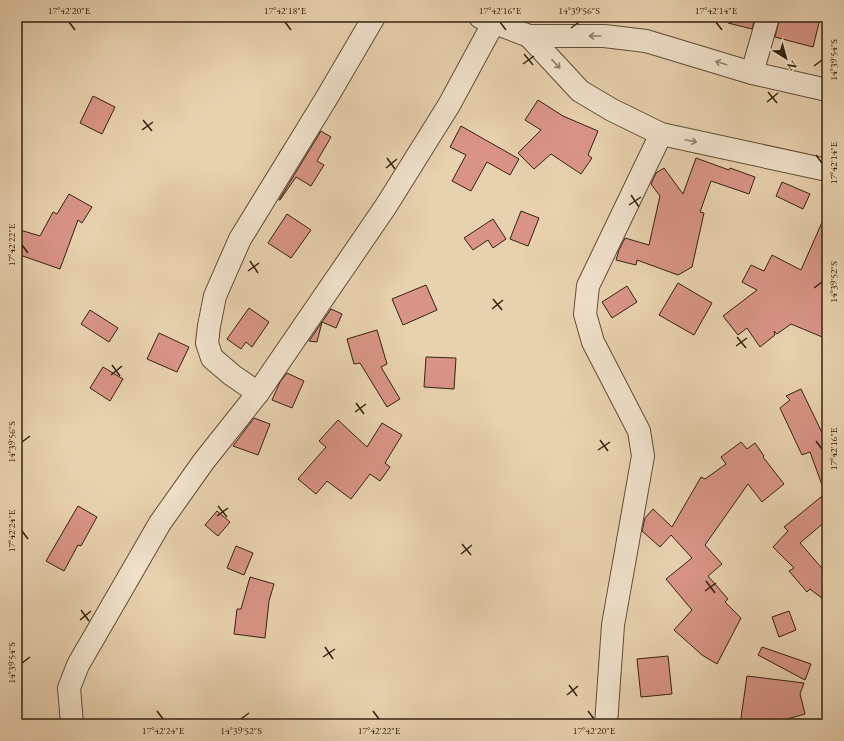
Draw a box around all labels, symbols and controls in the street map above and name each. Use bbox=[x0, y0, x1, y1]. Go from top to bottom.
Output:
text: 17°42'20"E bbox=[48, 4, 91, 17]
text: 17°42'18"E bbox=[264, 4, 307, 17]
text: 17°42'16"E bbox=[479, 4, 522, 17]
text: 14°39'56"S bbox=[558, 4, 600, 17]
text: 17°42'14"E bbox=[695, 4, 738, 17]
one-way arrow bbox=[589, 32, 602, 40]
north arrow bbox=[766, 38, 806, 78]
text: 14°39'54"S bbox=[827, 39, 840, 81]
text: N bbox=[784, 58, 800, 74]
one-way arrow bbox=[551, 59, 561, 69]
one-way arrow bbox=[715, 59, 728, 66]
one-way arrow bbox=[684, 137, 697, 145]
text: 17°42'14"E bbox=[827, 141, 840, 184]
text: 17°42'22"E bbox=[5, 223, 18, 266]
text: 14°39'52"S bbox=[827, 261, 840, 303]
text: 14°39'56"S bbox=[5, 421, 18, 463]
text: 17°42'16"E bbox=[827, 427, 840, 470]
text: 17°42'24"E bbox=[5, 509, 18, 552]
text: 14°39'54"S bbox=[5, 642, 18, 684]
text: 17°42'24"E bbox=[142, 724, 185, 737]
text: 14°39'52"S bbox=[220, 724, 262, 737]
text: 17°42'22"E bbox=[358, 724, 401, 737]
text: 17°42'20"E bbox=[573, 724, 616, 737]

